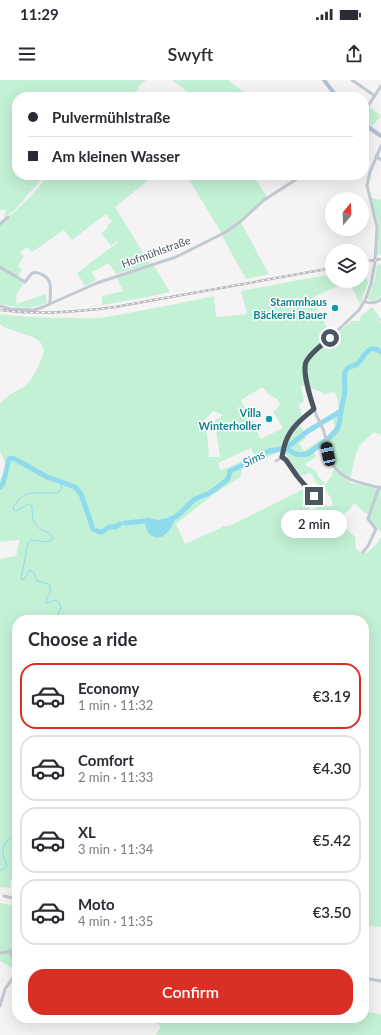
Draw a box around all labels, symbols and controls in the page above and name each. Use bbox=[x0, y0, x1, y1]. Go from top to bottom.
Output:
text: 11:29 bbox=[20, 5, 59, 23]
icon: menu bbox=[16, 43, 38, 65]
text: Swyft bbox=[168, 43, 213, 65]
icon: share bbox=[343, 43, 365, 65]
text: Pulvermühlstraße bbox=[52, 108, 170, 126]
text: Am kleinen Wasser bbox=[52, 147, 180, 165]
north arrow bbox=[325, 192, 369, 236]
map controls bbox=[325, 192, 369, 288]
street label: Hofmühlstraße bbox=[120, 233, 192, 270]
button: layers bbox=[325, 244, 369, 288]
place label: Stammhaus Bäckerei Bauer bbox=[253, 295, 328, 321]
marker: Stammhaus Bäckerei Bauer bbox=[330, 303, 340, 313]
route start bbox=[321, 329, 339, 347]
place label: Villa Winterholler bbox=[199, 406, 262, 432]
marker: Villa Winterholler bbox=[264, 414, 274, 424]
car bbox=[320, 441, 336, 467]
water label: Sims bbox=[240, 447, 268, 470]
route end bbox=[305, 487, 323, 505]
callout: 2 min bbox=[281, 510, 347, 538]
text: 2 min bbox=[298, 516, 330, 532]
text: Choose a ride bbox=[28, 628, 137, 650]
icon: car bbox=[30, 678, 66, 714]
text: Economy bbox=[78, 679, 139, 697]
text: €3.19 bbox=[313, 687, 351, 705]
text: 1 min · 11:32 bbox=[78, 697, 153, 713]
icon: car bbox=[30, 750, 66, 786]
text: Comfort bbox=[78, 751, 134, 769]
text: €4.30 bbox=[313, 759, 351, 777]
text: 2 min · 11:33 bbox=[78, 769, 153, 785]
icon: car bbox=[30, 822, 66, 858]
text: XL bbox=[78, 823, 96, 841]
text: €5.42 bbox=[313, 831, 351, 849]
text: 3 min · 11:34 bbox=[78, 841, 153, 857]
icon: car bbox=[30, 894, 66, 930]
text: Moto bbox=[78, 895, 115, 913]
text: €3.50 bbox=[313, 903, 351, 921]
text: 4 min · 11:35 bbox=[78, 913, 153, 929]
button: Confirm bbox=[28, 969, 353, 1015]

